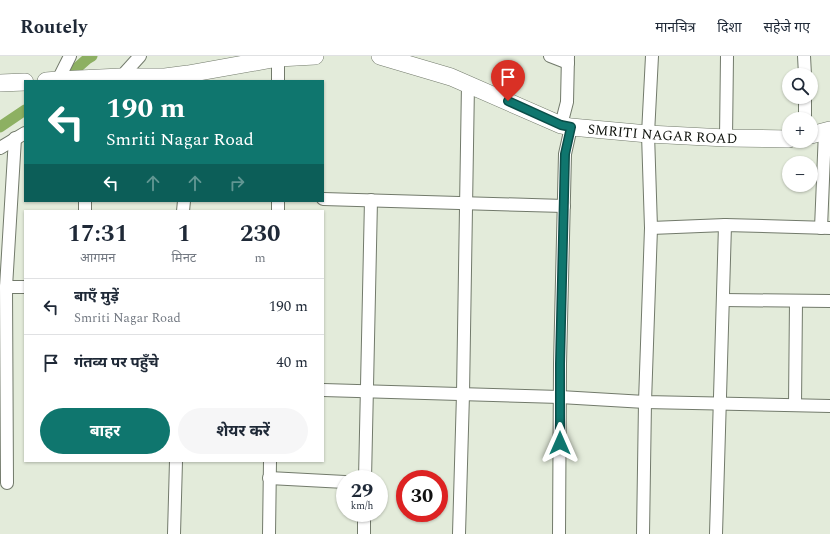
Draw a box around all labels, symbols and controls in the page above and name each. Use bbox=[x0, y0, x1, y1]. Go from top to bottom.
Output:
text: Routely bbox=[20, 13, 87, 42]
text: मानचित्र bbox=[655, 17, 695, 38]
text: दिशा bbox=[717, 17, 742, 38]
text: सहेजे गए bbox=[764, 17, 810, 38]
pin bbox=[491, 60, 525, 101]
icon: arrive bbox=[497, 66, 519, 88]
map controls bbox=[782, 68, 818, 192]
button: search bbox=[782, 68, 818, 104]
text: 190 m bbox=[106, 87, 185, 130]
icon: left bbox=[40, 96, 92, 148]
button: + bbox=[782, 112, 818, 148]
street label: SMRITI NAGAR ROAD bbox=[587, 118, 738, 149]
text: Smriti Nagar Road bbox=[106, 126, 254, 153]
button: − bbox=[782, 156, 818, 192]
icon: left bbox=[100, 172, 122, 194]
icon: ahead bbox=[142, 172, 164, 194]
icon: ahead bbox=[184, 172, 206, 194]
icon: right bbox=[226, 172, 248, 194]
text: 17:31 bbox=[68, 216, 128, 252]
text: 1 bbox=[177, 216, 191, 252]
text: 230 bbox=[240, 216, 280, 252]
text: आगमन bbox=[80, 248, 116, 268]
text: मिनट bbox=[171, 248, 196, 268]
text: m bbox=[255, 248, 266, 268]
text: बाएँ मुड़ें bbox=[74, 285, 119, 308]
text: 190 m bbox=[269, 295, 308, 318]
icon: left bbox=[40, 296, 62, 318]
text: Smriti Nagar Road bbox=[74, 308, 181, 328]
text: गंतव्य पर पहुँचे bbox=[74, 351, 159, 374]
text: 40 m bbox=[276, 351, 308, 374]
icon: arrive bbox=[40, 352, 62, 374]
button: बाहर bbox=[40, 408, 170, 454]
button: शेयर करें bbox=[178, 408, 308, 454]
position arrow bbox=[539, 422, 581, 464]
speed limit sign: 30 bbox=[396, 470, 448, 522]
text: 29 bbox=[351, 476, 373, 506]
text: km/h bbox=[351, 498, 373, 514]

